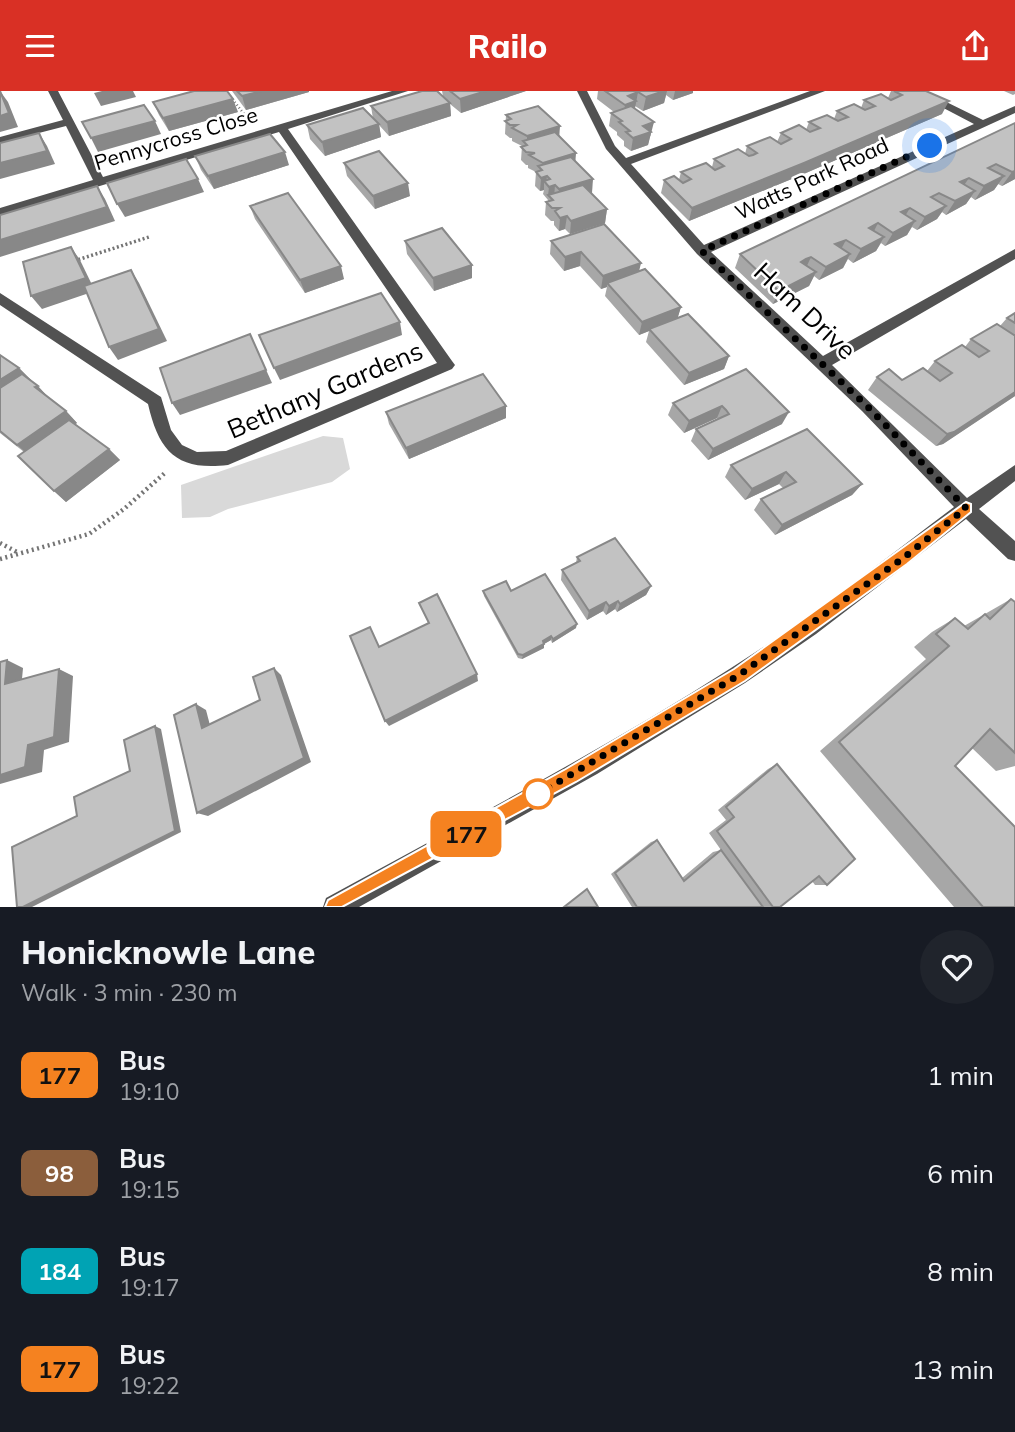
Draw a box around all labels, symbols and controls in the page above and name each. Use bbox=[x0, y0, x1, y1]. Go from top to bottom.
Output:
text: Railo bbox=[468, 26, 547, 66]
icon: menu bbox=[21, 27, 59, 65]
icon: share bbox=[956, 27, 994, 65]
street label: Pennycross Close bbox=[91, 101, 261, 175]
your location bbox=[912, 128, 947, 163]
street label: Watts Park Road bbox=[731, 131, 892, 225]
street label: Ham Drive bbox=[747, 255, 863, 366]
street label: Bethany Gardens bbox=[222, 333, 428, 446]
unlabelled marker bbox=[523, 779, 553, 809]
line badge: 177 bbox=[426, 811, 506, 857]
text: 177 bbox=[444, 819, 488, 849]
button: heart bbox=[920, 930, 994, 1004]
text: Honicknowle Lane bbox=[21, 931, 315, 972]
text: Walk · 3 min · 230 m bbox=[21, 978, 238, 1007]
text: Bus bbox=[119, 1044, 165, 1077]
text: 1 min bbox=[927, 1059, 994, 1092]
text: 177 bbox=[38, 1060, 81, 1090]
text: 19:10 bbox=[119, 1077, 179, 1106]
text: Bus bbox=[119, 1142, 165, 1175]
text: 6 min bbox=[927, 1157, 994, 1190]
text: 98 bbox=[45, 1158, 74, 1188]
text: 19:15 bbox=[119, 1175, 179, 1204]
text: Bus bbox=[119, 1240, 165, 1273]
text: 8 min bbox=[927, 1255, 994, 1288]
text: 184 bbox=[38, 1256, 81, 1286]
text: 19:17 bbox=[119, 1273, 179, 1302]
text: Bus bbox=[119, 1338, 165, 1371]
text: 13 min bbox=[912, 1353, 994, 1386]
text: 177 bbox=[38, 1354, 81, 1384]
text: 19:22 bbox=[119, 1371, 179, 1400]

